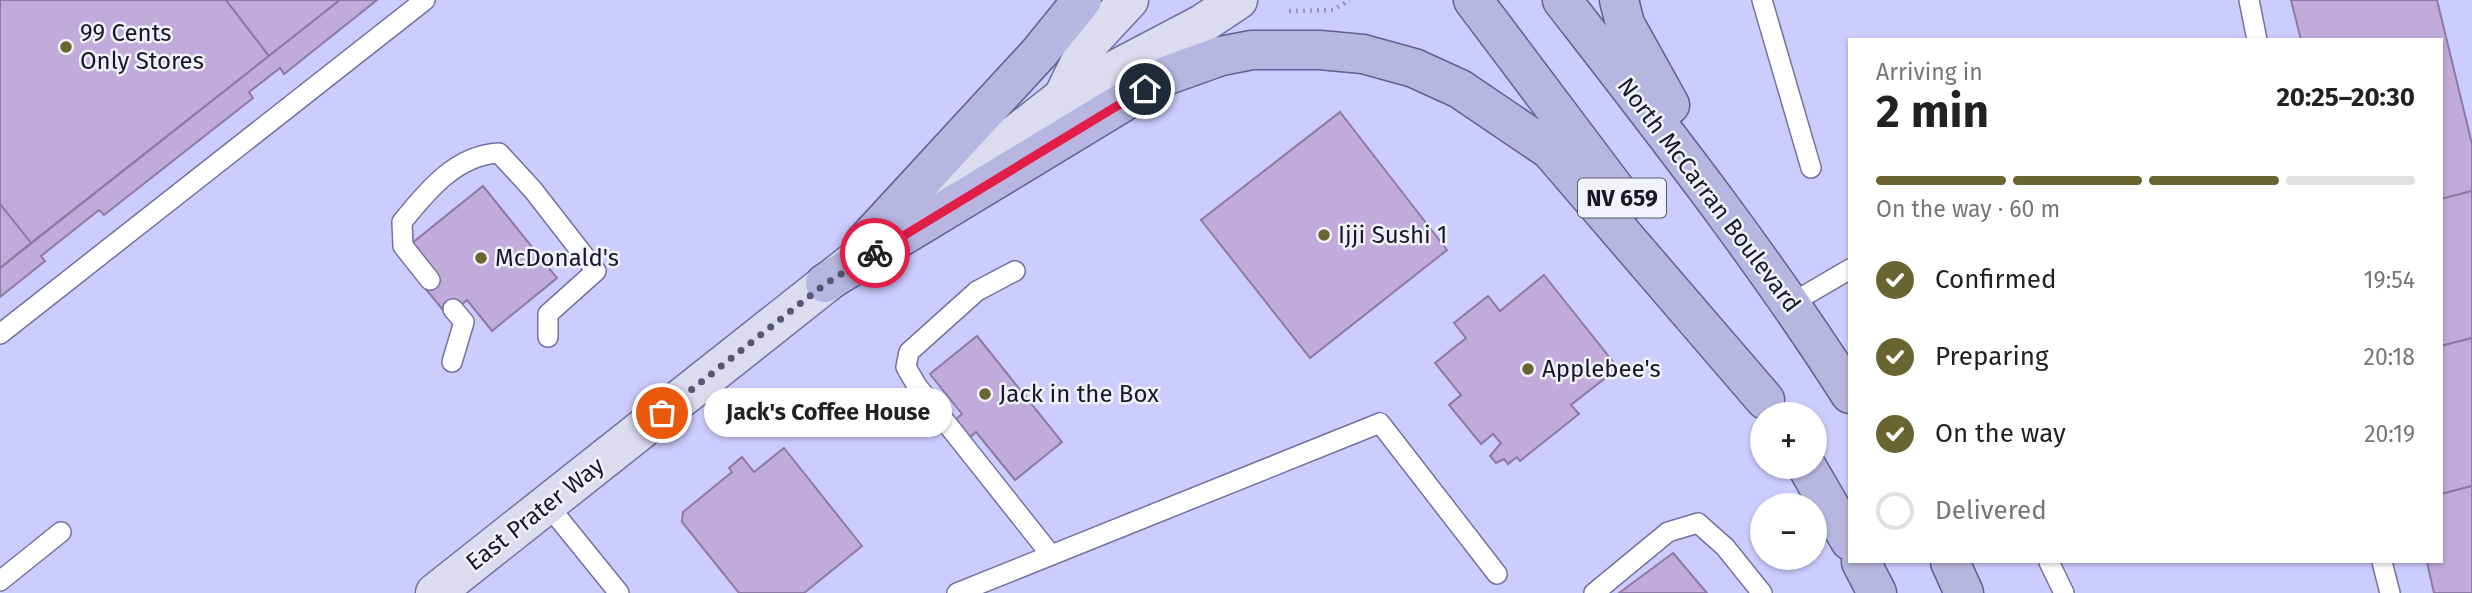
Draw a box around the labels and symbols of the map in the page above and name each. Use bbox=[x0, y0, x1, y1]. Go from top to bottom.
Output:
place label: 99 Cents Only Stores bbox=[80, 19, 204, 75]
marker: 99 Cents Only Stores bbox=[58, 39, 74, 55]
pin bbox=[1115, 59, 1175, 119]
street label: North McCarran Boulevard bbox=[1612, 72, 1806, 318]
road number: NV 659 bbox=[1578, 178, 1666, 218]
courier bbox=[840, 218, 910, 288]
place label: Ijji Sushi 1 bbox=[1338, 221, 1448, 249]
marker: Ijji Sushi 1 bbox=[1316, 227, 1332, 243]
place label: McDonald's bbox=[495, 244, 619, 272]
marker: McDonald's bbox=[473, 250, 489, 266]
place label: Applebee's bbox=[1542, 355, 1661, 383]
marker: Applebee's bbox=[1520, 361, 1536, 377]
place label: Jack in the Box bbox=[999, 380, 1159, 408]
pin bbox=[632, 383, 692, 443]
marker: Jack in the Box bbox=[977, 386, 993, 402]
callout: Jack's Coffee House bbox=[704, 388, 952, 438]
street label: East Prater Way bbox=[461, 451, 610, 576]

